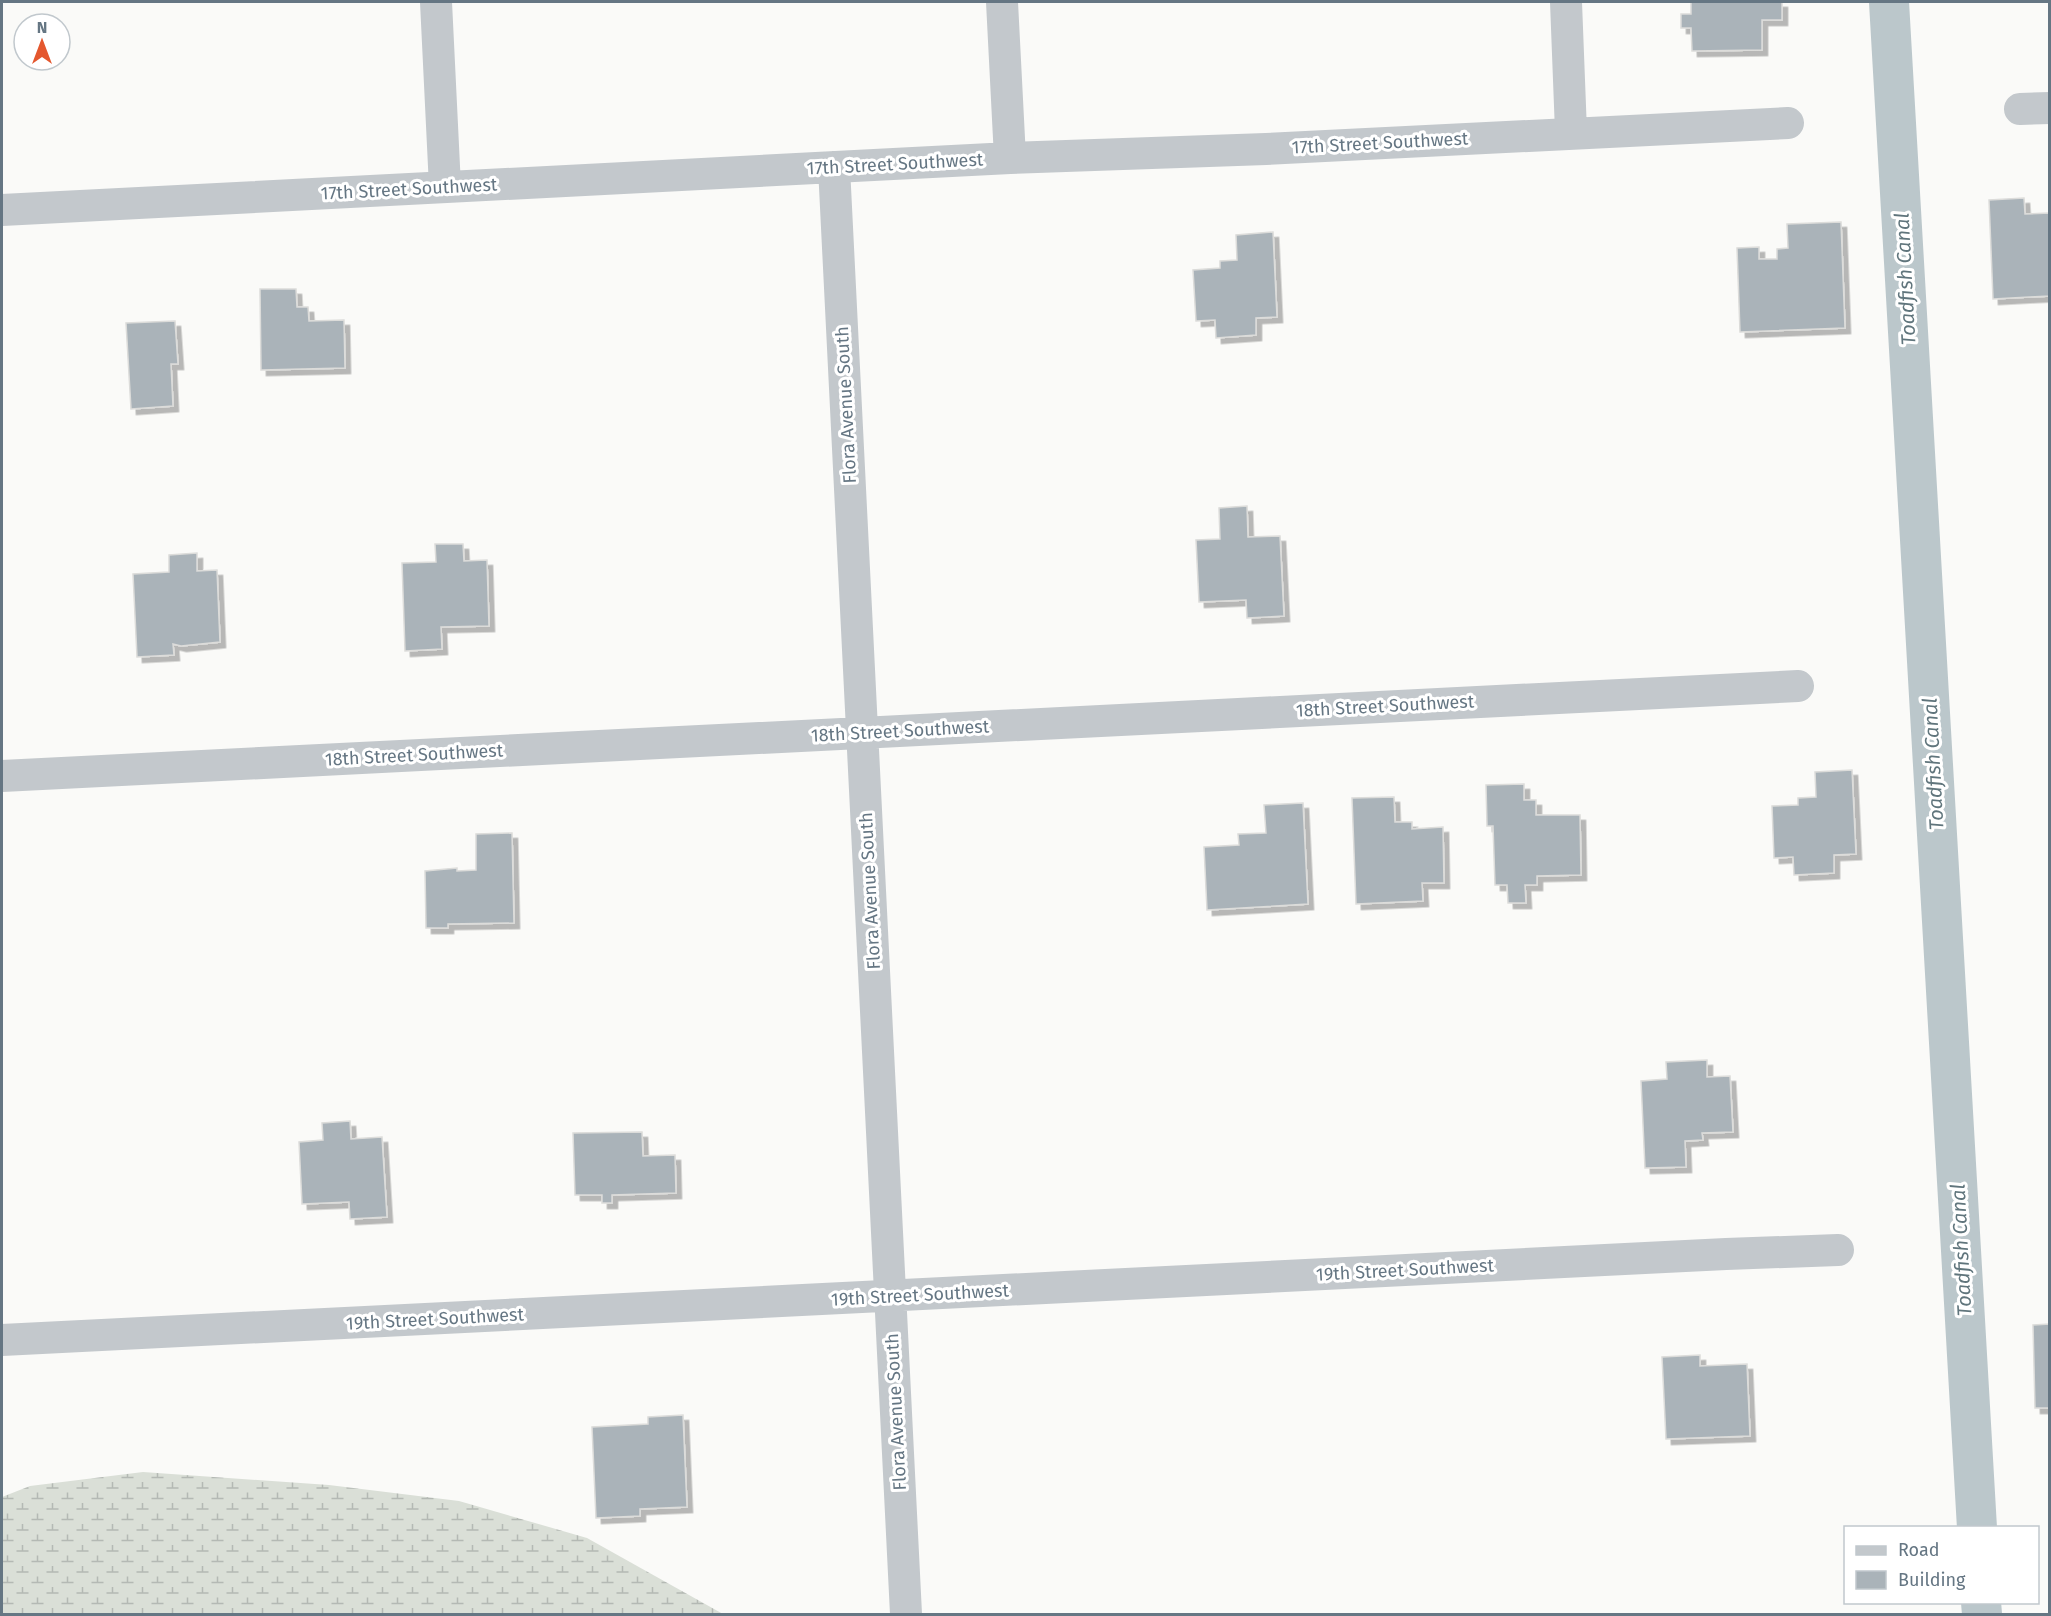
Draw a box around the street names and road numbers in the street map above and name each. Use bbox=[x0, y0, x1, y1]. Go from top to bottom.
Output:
street label: 17th Street Southwest bbox=[1291, 127, 1469, 159]
street label: 17th Street Southwest bbox=[806, 148, 984, 180]
street label: 17th Street Southwest bbox=[320, 173, 498, 205]
street label: Flora Avenue South bbox=[831, 326, 861, 484]
street label: 18th Street Southwest bbox=[1295, 690, 1475, 722]
street label: 18th Street Southwest bbox=[810, 715, 990, 747]
street label: 18th Street Southwest bbox=[324, 739, 504, 771]
street label: Flora Avenue South bbox=[855, 812, 885, 970]
street label: 19th Street Southwest bbox=[1315, 1254, 1495, 1286]
street label: 19th Street Southwest bbox=[830, 1279, 1010, 1311]
street label: 19th Street Southwest bbox=[345, 1303, 525, 1335]
street label: Flora Avenue South bbox=[881, 1333, 911, 1491]

